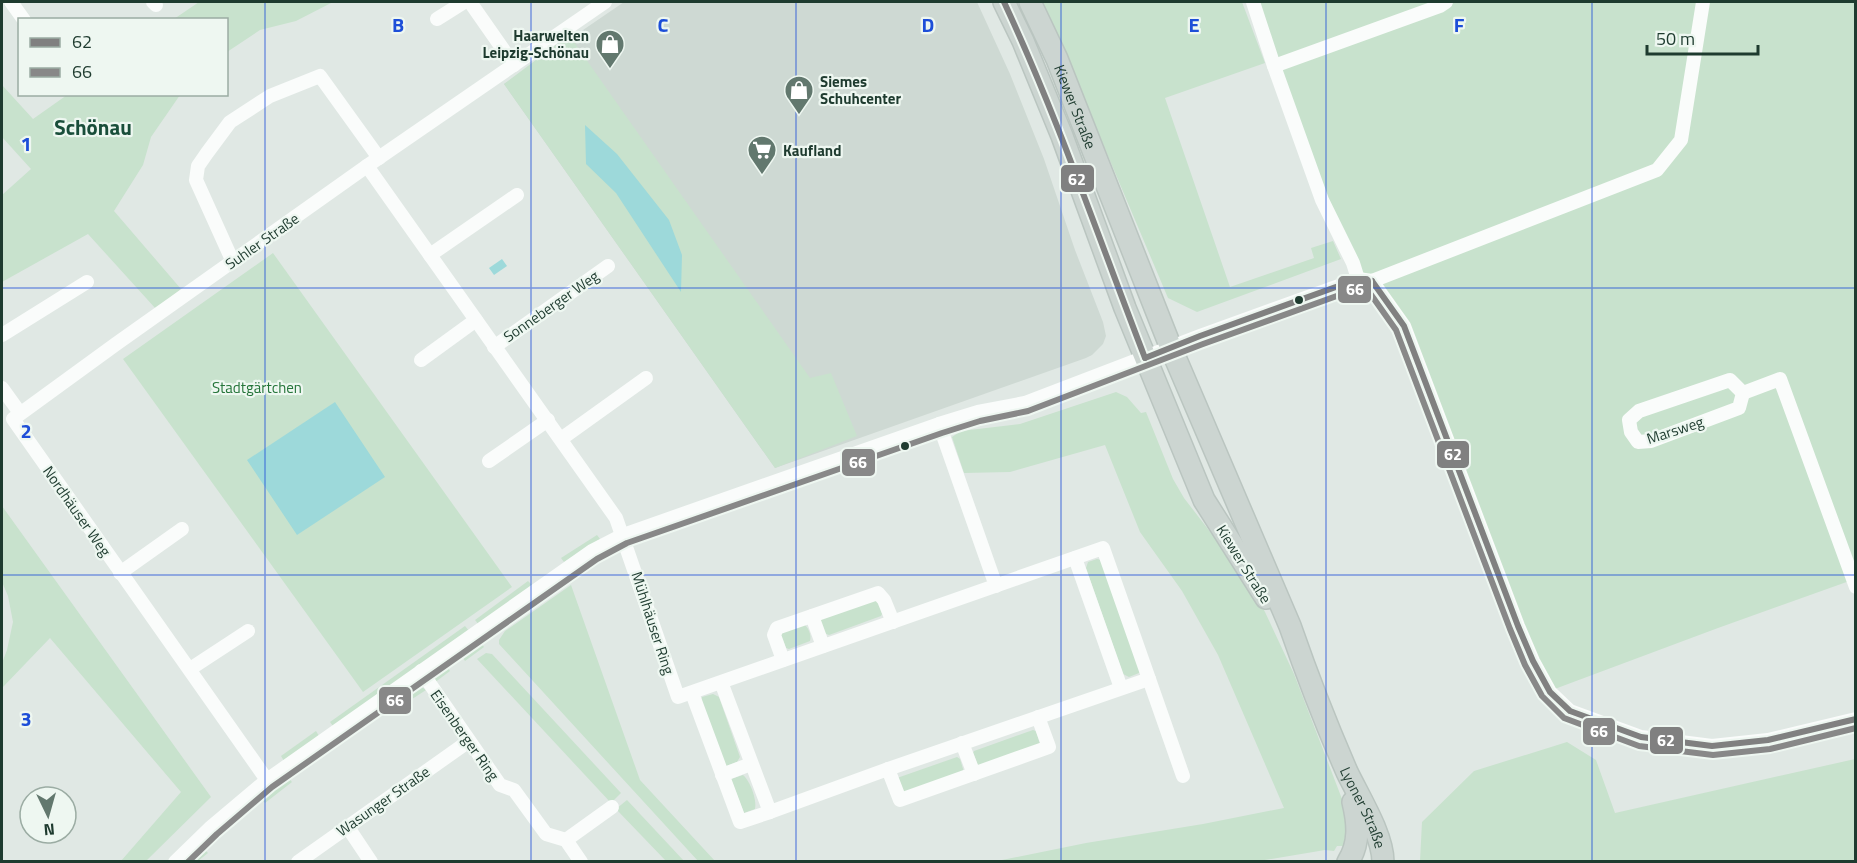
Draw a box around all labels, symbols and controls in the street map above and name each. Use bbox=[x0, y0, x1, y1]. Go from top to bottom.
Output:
text: B bbox=[392, 9, 404, 40]
text: C bbox=[658, 9, 669, 40]
text: D bbox=[922, 9, 934, 40]
text: E bbox=[1188, 9, 1200, 40]
text: F bbox=[1454, 9, 1465, 40]
legend bbox=[18, 18, 228, 96]
scale bar bbox=[1647, 18, 1758, 56]
place label: Haarwelten Leipzig-Schönau bbox=[482, 24, 589, 64]
text: 50 m bbox=[1656, 25, 1695, 52]
text: 62 bbox=[72, 28, 92, 55]
shop icon: Haarwelten Leipzig-Schönau bbox=[594, 28, 626, 70]
text: 66 bbox=[72, 58, 92, 85]
street label: Kiewer Straße bbox=[1049, 61, 1103, 152]
place label: Siemes Schuhcenter bbox=[820, 70, 901, 110]
shop icon: Siemes Schuhcenter bbox=[783, 74, 815, 116]
district label: Schönau bbox=[54, 111, 132, 143]
text: 1 bbox=[20, 128, 32, 159]
supermarket icon: Kaufland bbox=[746, 134, 778, 176]
place label: Kaufland bbox=[783, 139, 841, 162]
line badge: 62 bbox=[1060, 164, 1095, 193]
text: 62 bbox=[1068, 167, 1086, 191]
street label: Suhler Straße bbox=[220, 207, 304, 275]
street label: Sonneberger Weg bbox=[498, 264, 604, 348]
line badge: 66 bbox=[1337, 275, 1372, 304]
text: 66 bbox=[1346, 277, 1364, 301]
unlabelled marker bbox=[1293, 294, 1305, 306]
park label: Stadtgärtchen bbox=[212, 376, 302, 399]
street label: Marsweg bbox=[1643, 410, 1707, 450]
text: 2 bbox=[20, 415, 32, 446]
unlabelled marker bbox=[899, 440, 911, 452]
line badge: 62 bbox=[1436, 440, 1470, 469]
text: 62 bbox=[1444, 442, 1462, 466]
line badge: 66 bbox=[841, 448, 876, 477]
text: 66 bbox=[849, 450, 867, 474]
street label: Nordhäuser Weg bbox=[37, 461, 117, 561]
street label: Kiewer Straße bbox=[1211, 520, 1277, 608]
street label: Mühlhäuser Ring bbox=[626, 569, 681, 678]
street label: Eisenberger Ring bbox=[425, 685, 505, 786]
line badge: 66 bbox=[378, 686, 412, 715]
text: 66 bbox=[386, 688, 404, 712]
text: 3 bbox=[20, 703, 32, 734]
line badge: 66 bbox=[1582, 717, 1616, 746]
text: 66 bbox=[1590, 719, 1608, 743]
line badge: 62 bbox=[1649, 726, 1684, 755]
text: 62 bbox=[1657, 728, 1675, 752]
street label: Wasunger Straße bbox=[332, 760, 434, 842]
street label: Lyoner Straße bbox=[1335, 763, 1392, 851]
north arrow bbox=[18, 785, 78, 845]
text: N bbox=[43, 818, 56, 842]

